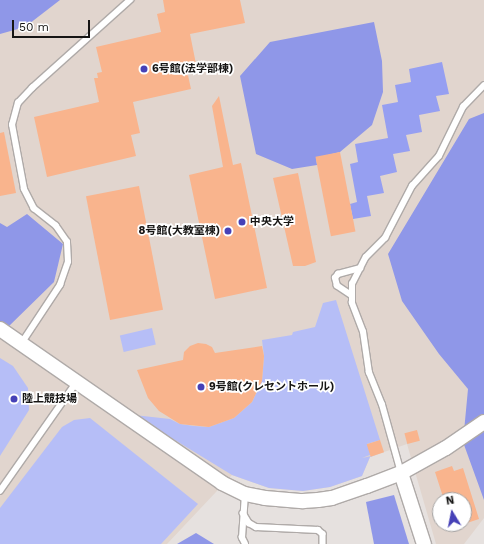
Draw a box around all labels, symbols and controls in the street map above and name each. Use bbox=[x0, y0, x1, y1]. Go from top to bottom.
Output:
scale bar bbox=[14, 12, 92, 38]
text: 50 m bbox=[19, 20, 49, 34]
place label: 6号館(法学部棟) bbox=[152, 62, 233, 76]
marker: 6号館(法学部棟) bbox=[139, 64, 149, 74]
place label: 中央大学 bbox=[250, 215, 294, 229]
marker: 中央大学 bbox=[237, 217, 247, 227]
place label: 8号館(大教室棟) bbox=[139, 224, 220, 238]
marker: 8号館(大教室棟) bbox=[223, 226, 233, 236]
place label: 9号館(クレセントホール) bbox=[209, 380, 334, 394]
marker: 9号館(クレセントホール) bbox=[196, 382, 206, 392]
place label: 陸上競技場 bbox=[22, 392, 77, 406]
marker: 陸上競技場 bbox=[9, 394, 19, 404]
north arrow bbox=[432, 492, 472, 532]
text: N bbox=[445, 494, 455, 508]

